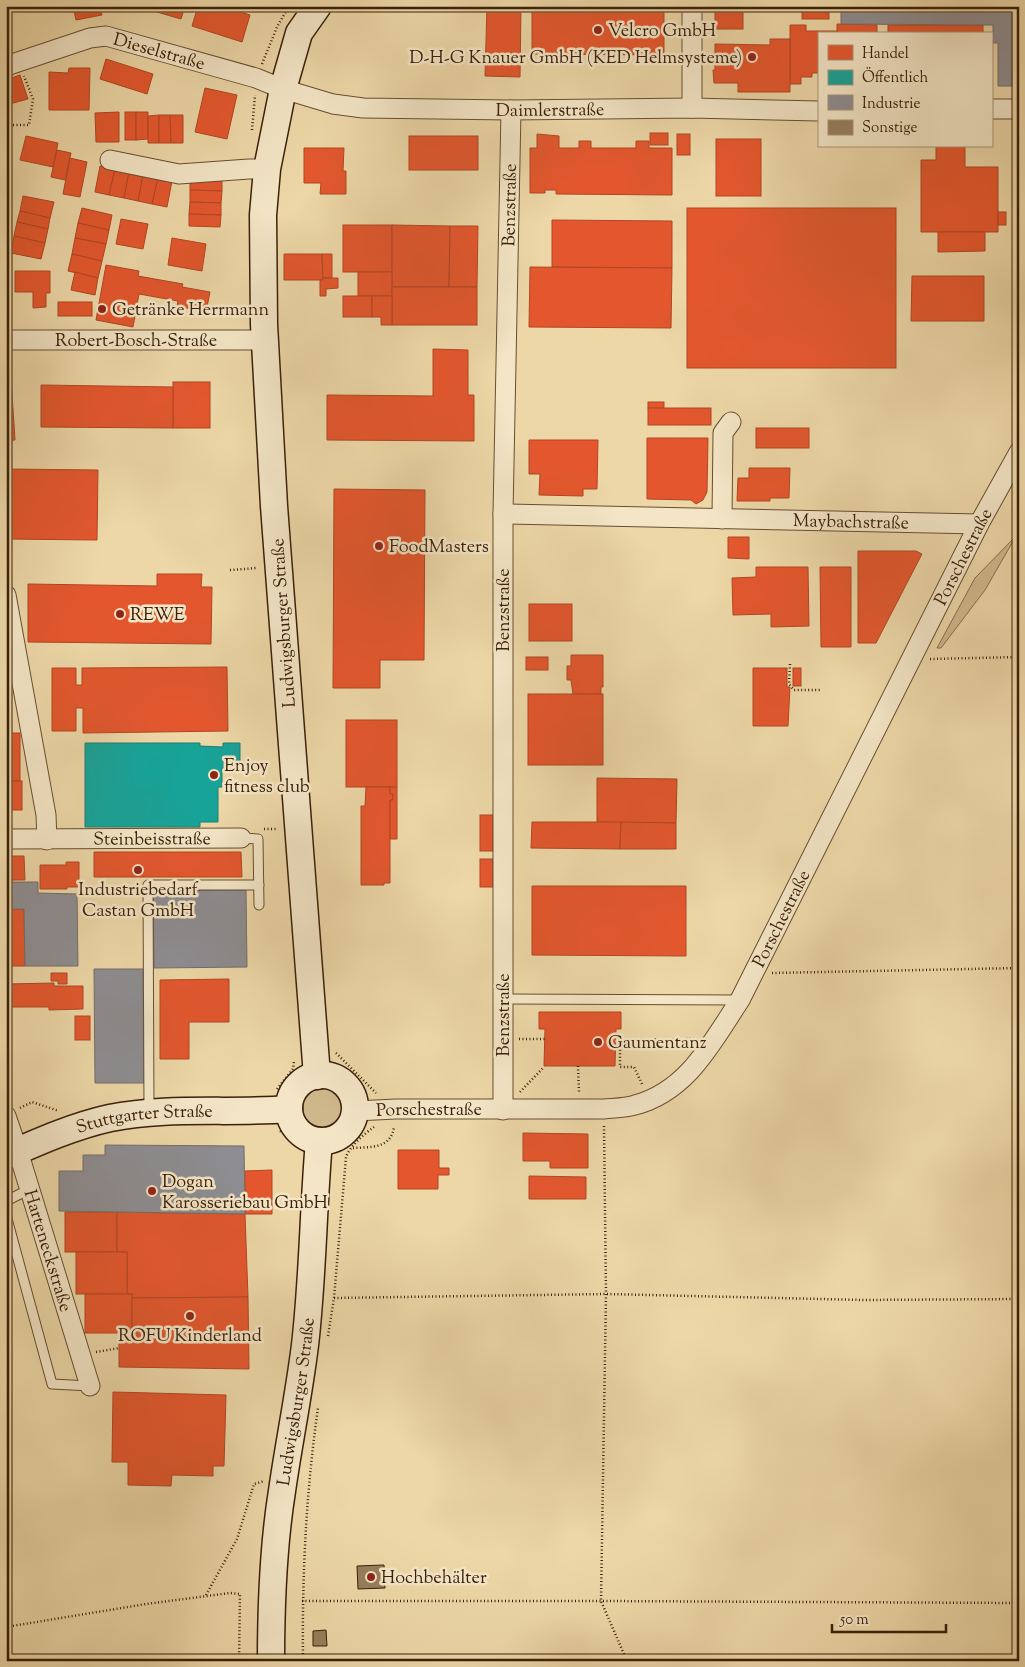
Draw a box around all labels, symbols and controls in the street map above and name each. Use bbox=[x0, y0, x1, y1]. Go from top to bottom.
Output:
place label: Velcro GmbH bbox=[608, 19, 716, 45]
marker: Velcro GmbH bbox=[592, 24, 604, 36]
street label: Dieselstraße bbox=[110, 28, 208, 78]
legend bbox=[818, 32, 992, 148]
text: Handel bbox=[862, 44, 909, 65]
place label: D-H-G Knauer GmbH (KED Helmsysteme) bbox=[409, 46, 742, 72]
marker: D-H-G Knauer GmbH (KED Helmsysteme) bbox=[746, 51, 758, 63]
text: Öffentlich bbox=[862, 67, 929, 89]
text: Industrie bbox=[862, 94, 920, 115]
street label: Daimlerstraße bbox=[495, 98, 604, 125]
text: Sonstige bbox=[862, 118, 917, 139]
street label: Benzstraße bbox=[497, 163, 525, 247]
place label: Getränke Herrmann bbox=[112, 298, 270, 324]
marker: Getränke Herrmann bbox=[96, 303, 108, 315]
street label: Robert-Bosch-Straße bbox=[55, 329, 217, 355]
street label: Porschestraße bbox=[929, 504, 1000, 611]
street label: Maybachstraße bbox=[793, 509, 909, 538]
place label: FoodMasters bbox=[389, 535, 489, 561]
street label: Ludwigsburger Straße bbox=[266, 537, 304, 708]
marker: FoodMasters bbox=[373, 540, 385, 552]
street label: Benzstraße bbox=[492, 568, 518, 652]
place label: REWE bbox=[130, 603, 185, 629]
marker: REWE bbox=[114, 608, 126, 620]
place label: Enjoy fitness club bbox=[224, 754, 310, 801]
marker: Enjoy fitness club bbox=[208, 769, 220, 781]
street label: Steinbeisstraße bbox=[93, 827, 211, 854]
marker: Industriebedarf Castan GmbH bbox=[132, 864, 144, 876]
street label: Porschestraße bbox=[747, 866, 818, 973]
place label: Industriebedarf Castan GmbH bbox=[78, 878, 198, 925]
street label: Benzstraße bbox=[492, 973, 518, 1057]
place label: Gaumentanz bbox=[608, 1031, 707, 1057]
marker: Gaumentanz bbox=[592, 1036, 604, 1048]
street label: Porschestraße bbox=[375, 1098, 482, 1125]
street label: Stuttgarter Straße bbox=[73, 1100, 213, 1142]
place label: Dogan Karosseriebau GmbH bbox=[162, 1170, 328, 1217]
marker: Dogan Karosseriebau GmbH bbox=[146, 1185, 158, 1197]
street label: Harteneckstraße bbox=[16, 1187, 78, 1315]
marker: ROFU Kinderland bbox=[184, 1310, 196, 1322]
street label: Ludwigsburger Straße bbox=[272, 1316, 323, 1488]
place label: ROFU Kinderland bbox=[118, 1324, 262, 1350]
place label: Hochbehälter bbox=[381, 1566, 487, 1592]
marker: Hochbehälter bbox=[365, 1571, 377, 1583]
scale bar bbox=[832, 1602, 946, 1634]
text: 50 m bbox=[839, 1610, 869, 1631]

